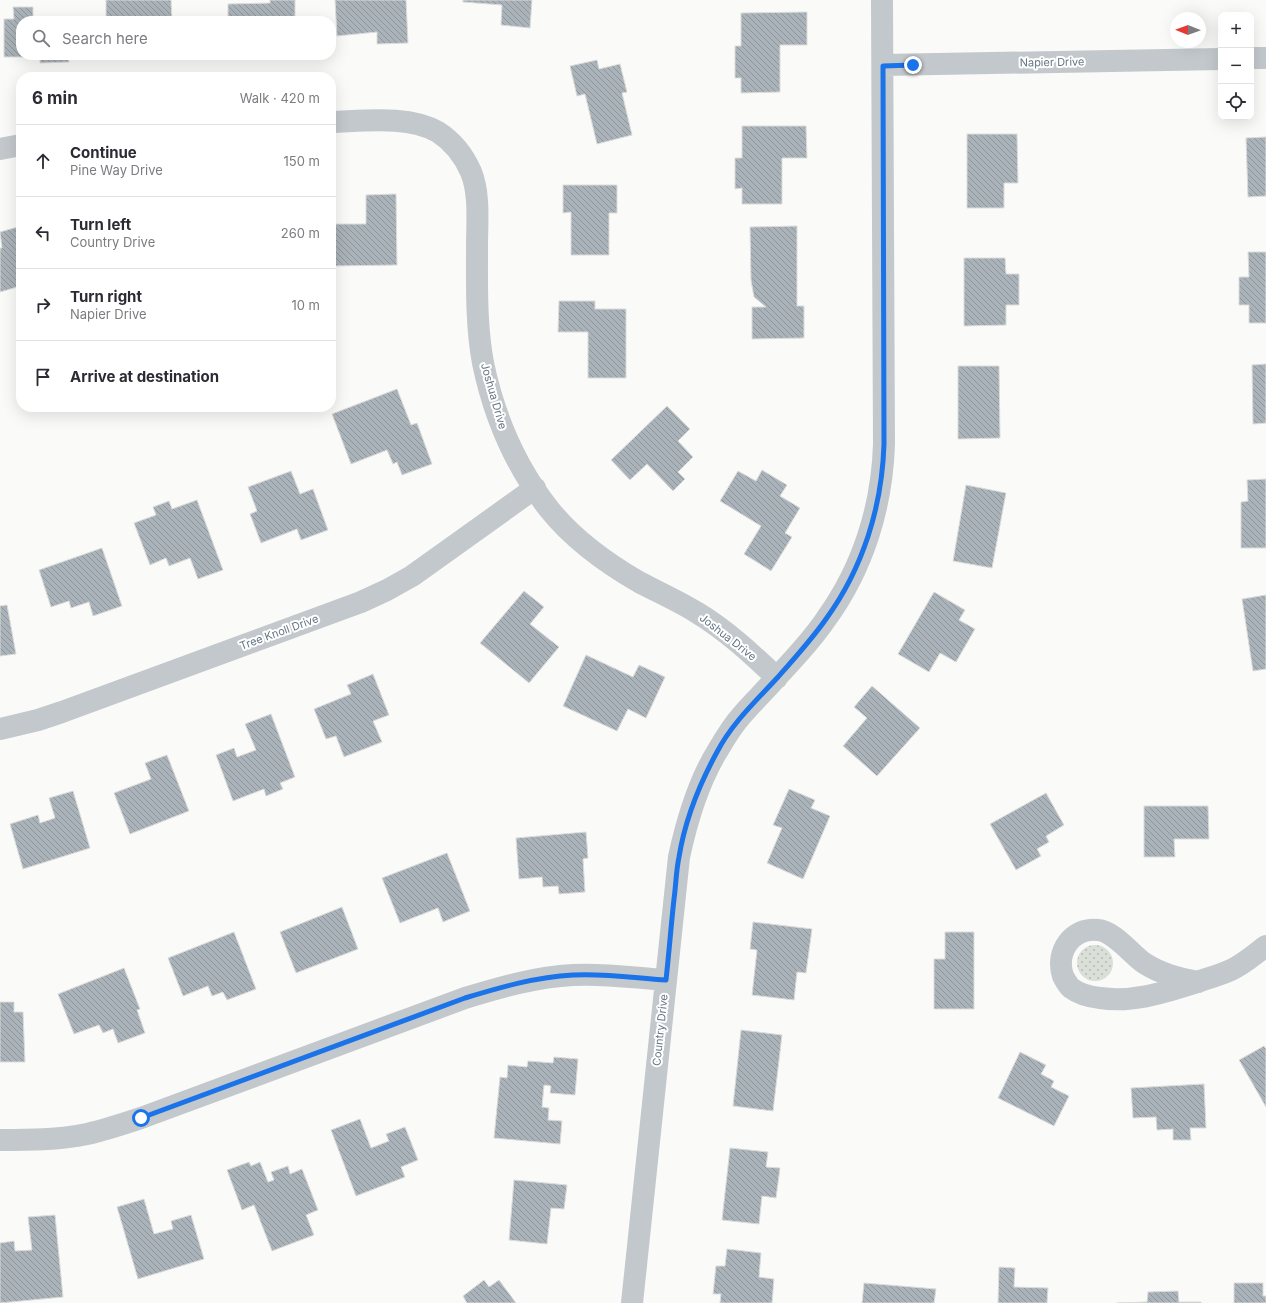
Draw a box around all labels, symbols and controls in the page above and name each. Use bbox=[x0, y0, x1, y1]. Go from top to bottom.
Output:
north arrow bbox=[1170, 12, 1206, 48]
map controls bbox=[1218, 12, 1254, 120]
button: + bbox=[1218, 12, 1254, 48]
search box bbox=[16, 16, 336, 60]
icon: search bbox=[30, 27, 52, 49]
text: Search here bbox=[62, 29, 148, 48]
button: − bbox=[1218, 48, 1254, 84]
street label: Napier Drive bbox=[1019, 54, 1085, 70]
route end bbox=[904, 56, 922, 74]
button: locate bbox=[1218, 84, 1254, 120]
text: 6 min bbox=[32, 88, 78, 108]
text: Walk · 420 m bbox=[240, 90, 320, 106]
text: Continue bbox=[70, 143, 137, 162]
icon: ahead bbox=[32, 150, 54, 172]
text: 150 m bbox=[284, 153, 320, 169]
text: Pine Way Drive bbox=[70, 162, 163, 178]
text: Turn left bbox=[70, 215, 131, 234]
icon: left bbox=[32, 222, 54, 244]
text: 260 m bbox=[281, 225, 320, 241]
text: Country Drive bbox=[70, 234, 155, 250]
text: Turn right bbox=[70, 287, 142, 306]
icon: right bbox=[32, 294, 54, 316]
text: 10 m bbox=[291, 297, 320, 313]
text: Napier Drive bbox=[70, 306, 147, 322]
street label: Joshua Drive bbox=[478, 361, 510, 431]
icon: arrive bbox=[32, 366, 54, 388]
text: Arrive at destination bbox=[70, 367, 219, 386]
street label: Joshua Drive bbox=[697, 610, 759, 664]
street label: Tree Knoll Drive bbox=[238, 611, 320, 653]
street label: Country Drive bbox=[649, 993, 671, 1067]
route start bbox=[132, 1109, 150, 1127]

